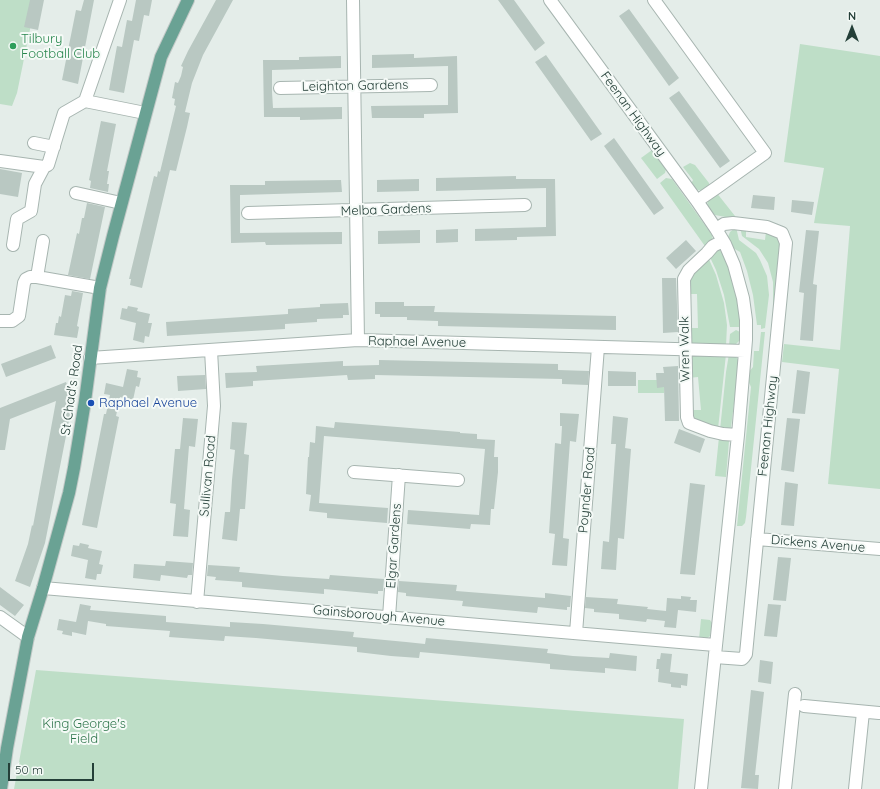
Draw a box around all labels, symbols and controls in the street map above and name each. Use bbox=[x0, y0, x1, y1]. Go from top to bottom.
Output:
north arrow bbox=[832, 8, 872, 48]
text: N bbox=[848, 9, 856, 23]
place label: Tilbury Football Club bbox=[21, 31, 100, 62]
marker: Tilbury Football Club bbox=[8, 41, 18, 51]
street label: Feenan Highway bbox=[597, 69, 669, 159]
street label: Leighton Gardens bbox=[302, 77, 408, 95]
street label: Melba Gardens bbox=[340, 201, 432, 219]
street label: Wren Walk bbox=[677, 316, 693, 382]
street label: Raphael Avenue bbox=[368, 333, 466, 351]
street label: St Chad's Road bbox=[58, 344, 86, 436]
street label: Feenan Highway bbox=[755, 375, 781, 477]
place label: Raphael Avenue bbox=[99, 395, 197, 411]
marker: Raphael Avenue bbox=[86, 398, 96, 408]
street label: Sullivan Road bbox=[197, 435, 219, 517]
street label: Poynder Road bbox=[575, 446, 599, 534]
street label: Elgar Gardens bbox=[383, 503, 405, 589]
street label: Dickens Avenue bbox=[770, 532, 866, 556]
street label: Gainsborough Avenue bbox=[312, 602, 446, 630]
park label: King George's Field bbox=[42, 716, 126, 747]
scale bar bbox=[10, 755, 96, 781]
text: 50 m bbox=[15, 762, 43, 777]

